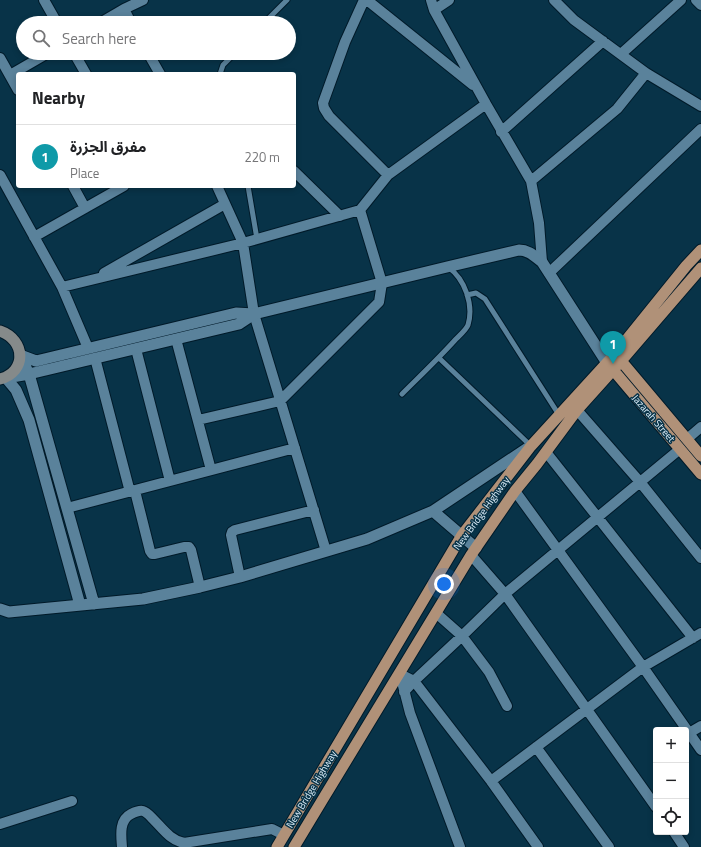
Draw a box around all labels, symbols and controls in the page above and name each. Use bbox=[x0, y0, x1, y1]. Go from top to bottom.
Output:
search box bbox=[16, 16, 296, 60]
icon: search bbox=[30, 27, 52, 49]
text: Search here bbox=[62, 27, 136, 50]
text: Nearby bbox=[32, 85, 85, 111]
text: مفرق الجزرة bbox=[70, 135, 146, 158]
text: 1 bbox=[41, 147, 49, 167]
text: 220 m bbox=[244, 147, 280, 167]
text: Place bbox=[70, 163, 99, 183]
pin: 1 bbox=[600, 331, 626, 364]
street label: Jazarah Street bbox=[629, 391, 679, 446]
street label: New Bridge Highway bbox=[450, 473, 513, 553]
your location bbox=[434, 574, 454, 594]
map controls bbox=[653, 727, 689, 835]
button: + bbox=[653, 727, 689, 763]
street label: New Bridge Highway bbox=[282, 748, 341, 831]
button: − bbox=[653, 763, 689, 799]
button: locate bbox=[653, 799, 689, 835]

